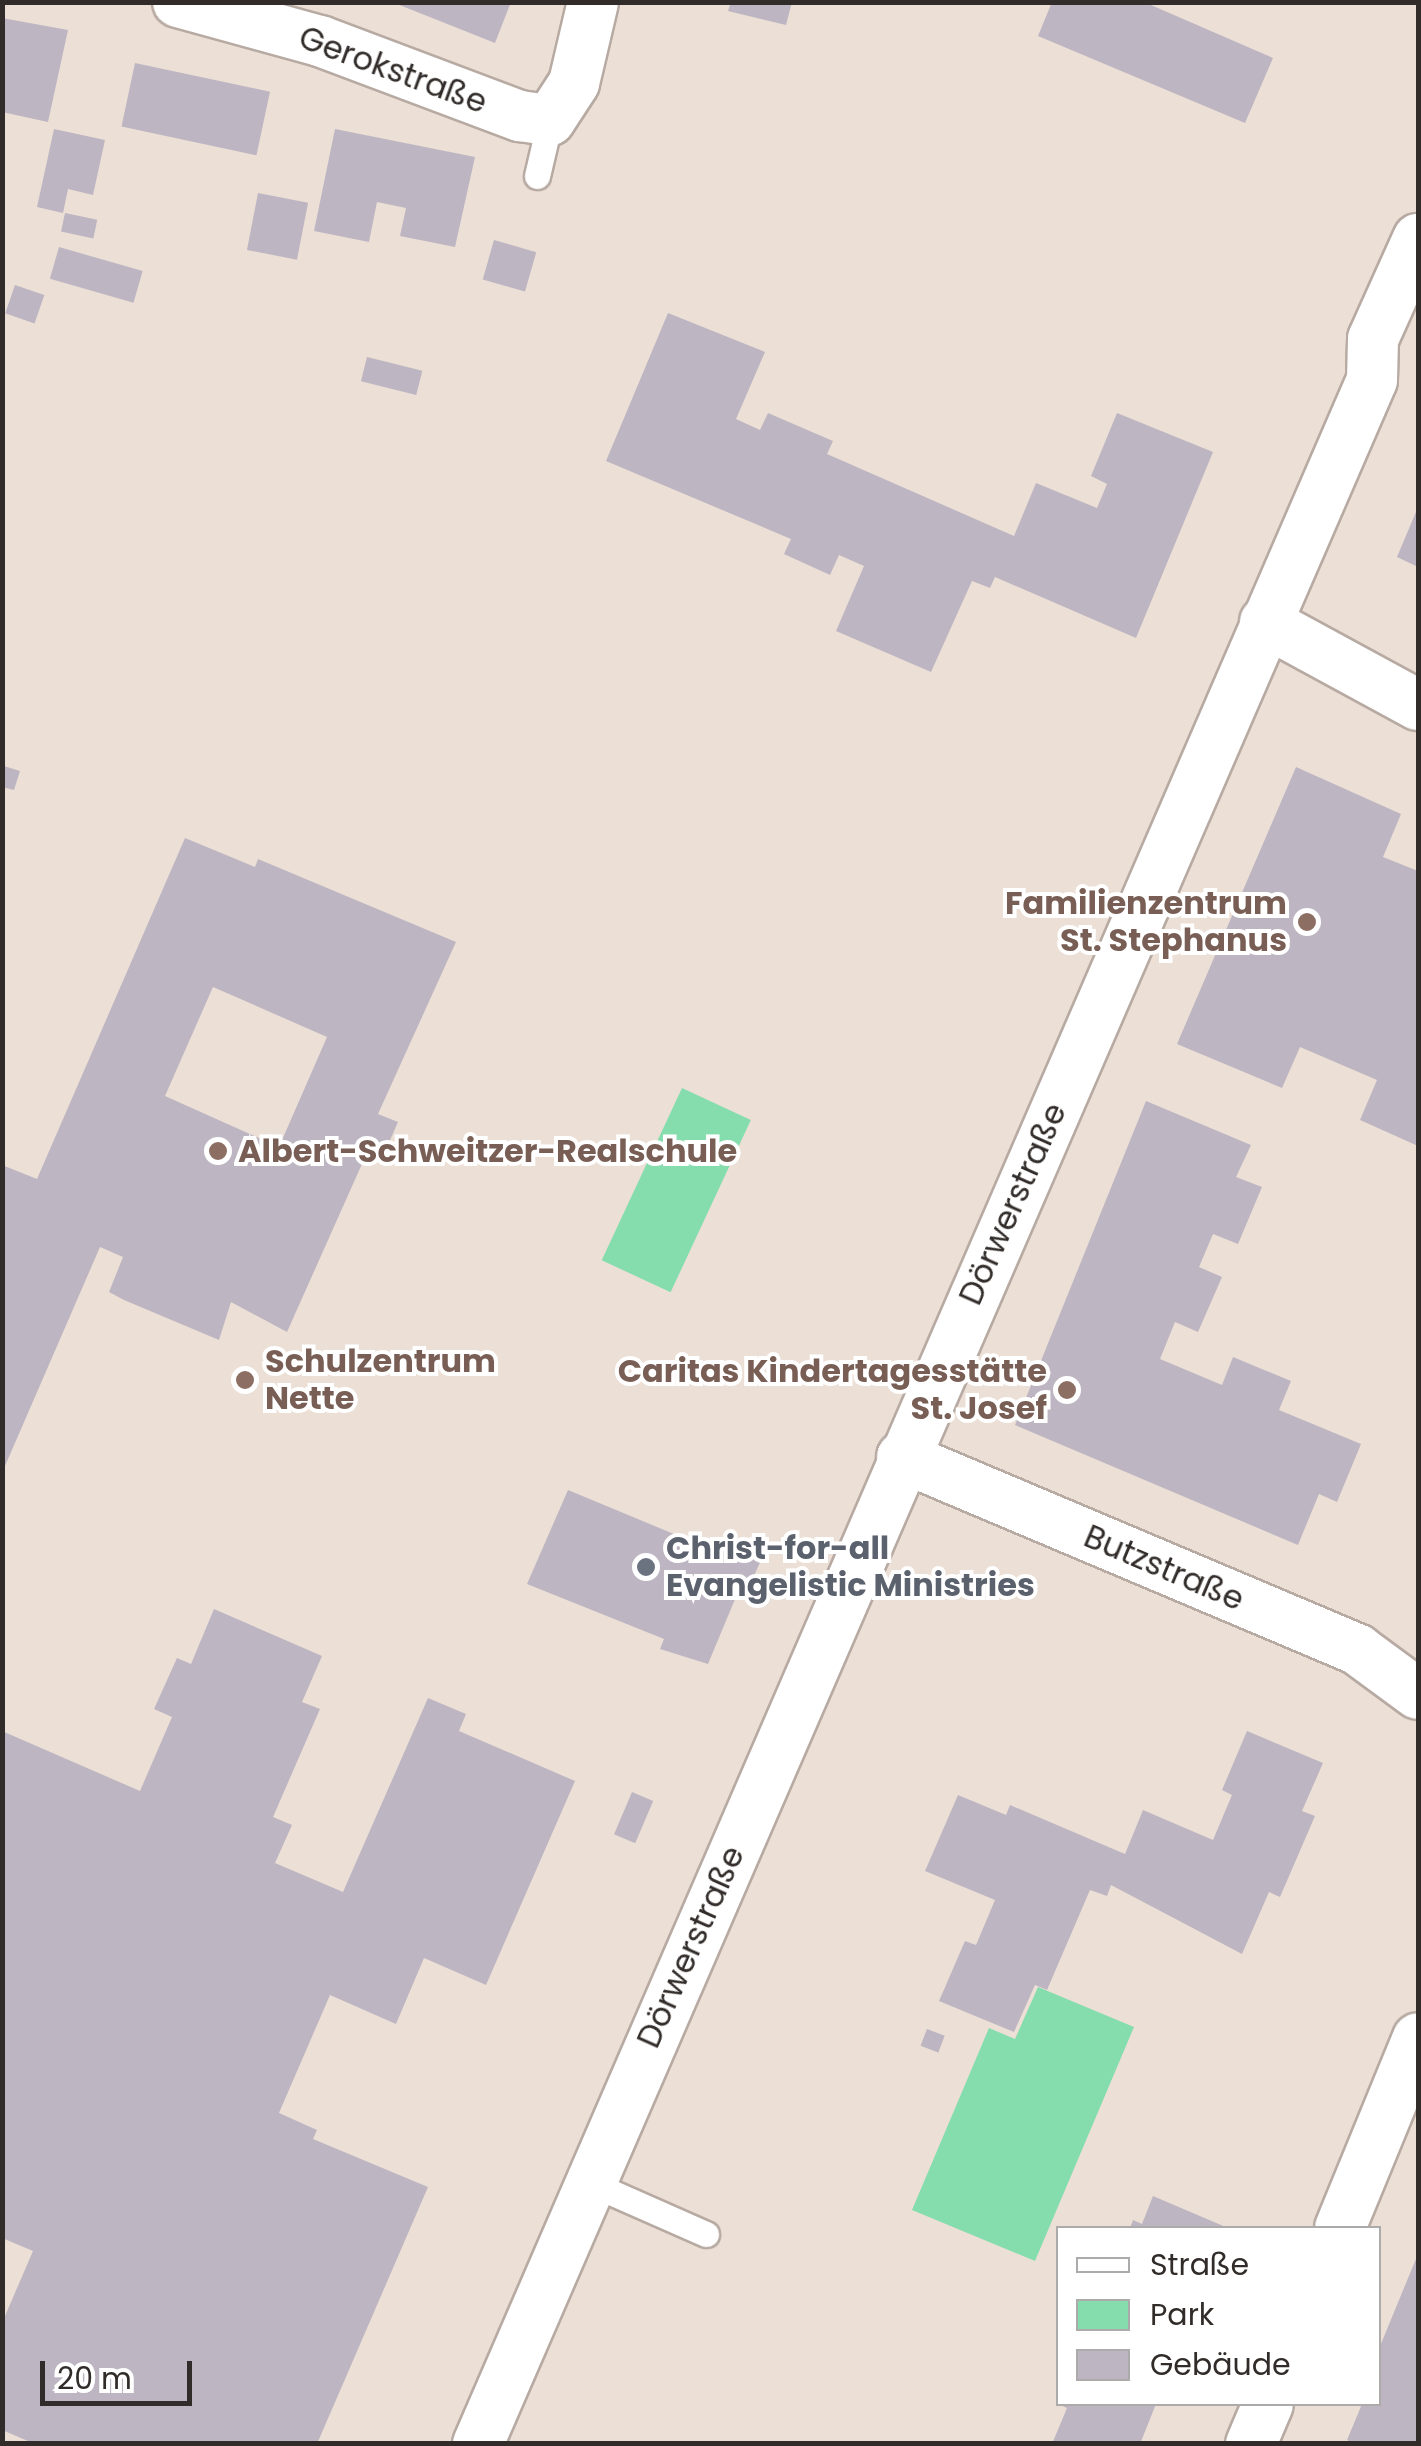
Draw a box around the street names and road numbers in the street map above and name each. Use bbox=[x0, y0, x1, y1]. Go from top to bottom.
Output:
street label: Gerokstraße bbox=[294, 18, 492, 122]
street label: Dörwerstraße bbox=[951, 1097, 1075, 1311]
street label: Butzstraße bbox=[1078, 1517, 1250, 1619]
street label: Dörwerstraße bbox=[629, 1840, 753, 2054]

